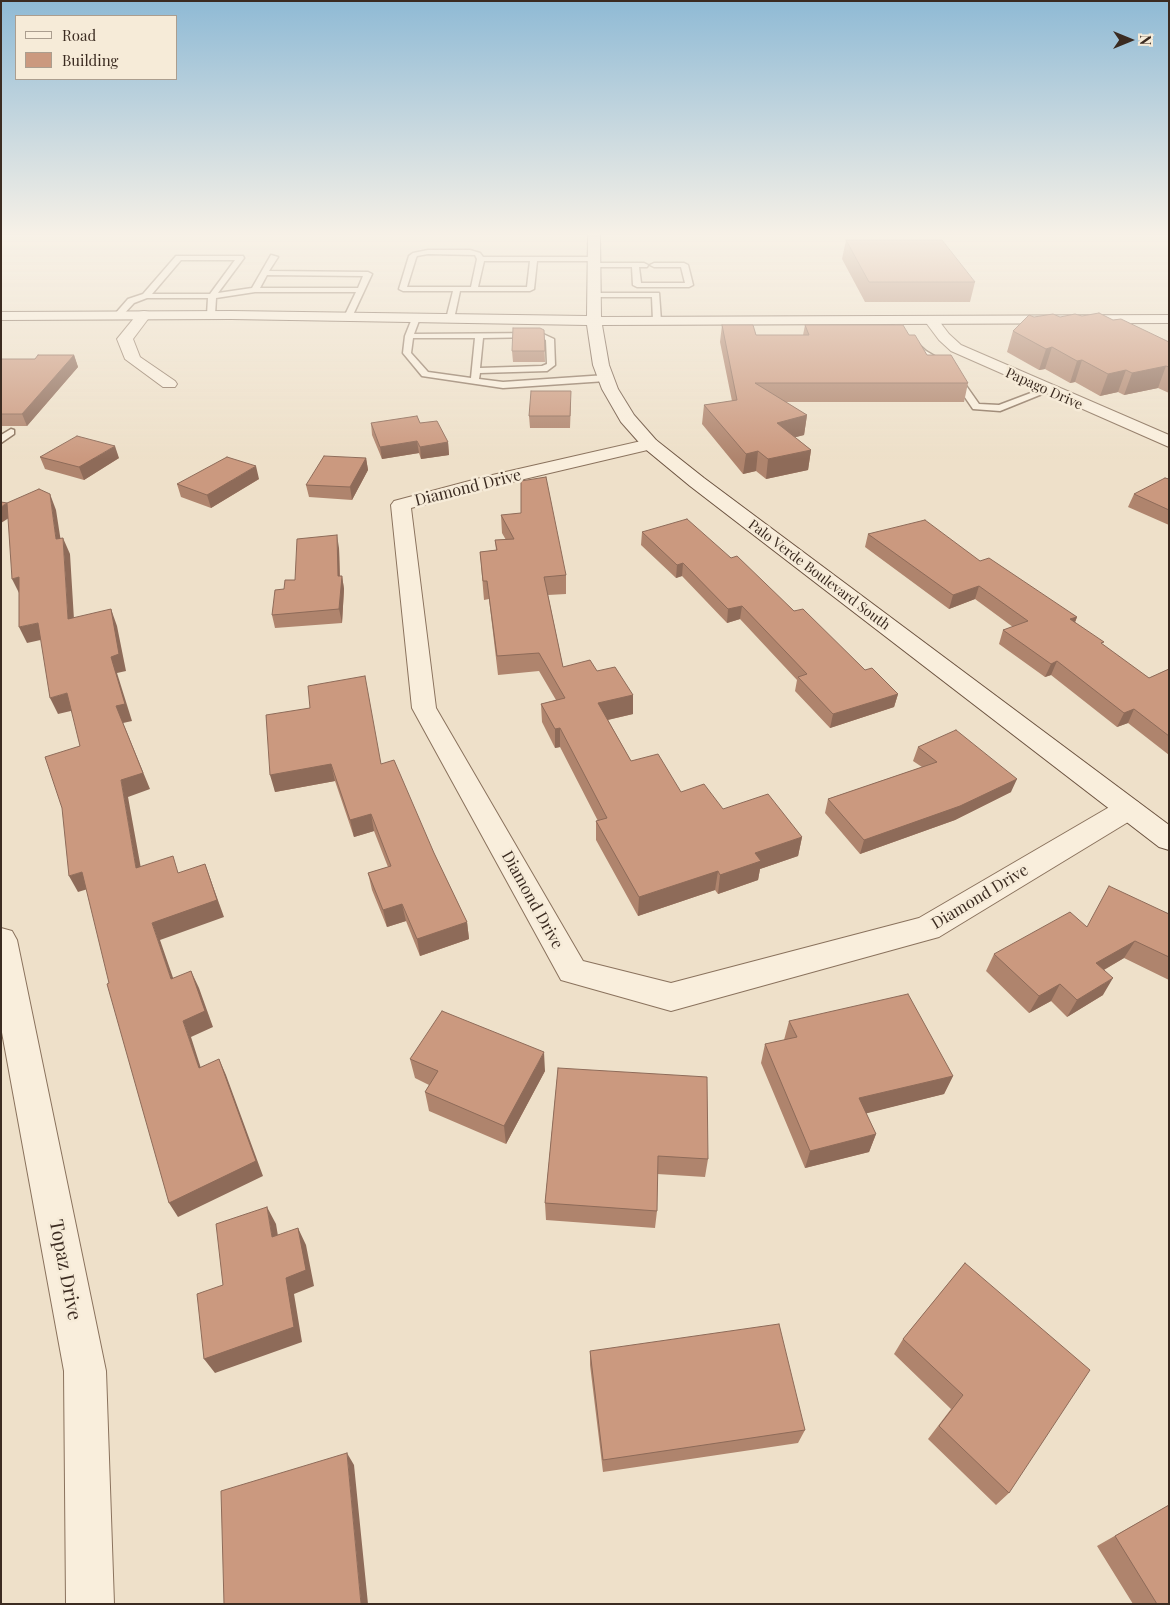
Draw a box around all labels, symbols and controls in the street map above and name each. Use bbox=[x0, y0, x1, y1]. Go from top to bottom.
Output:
legend bbox=[15, 15, 178, 80]
north arrow bbox=[1105, 15, 1155, 65]
text: Road bbox=[62, 25, 96, 45]
text: N bbox=[1136, 35, 1155, 45]
text: Building bbox=[62, 50, 118, 70]
street label: Papago Drive bbox=[1003, 364, 1085, 414]
street label: Diamond Drive bbox=[413, 465, 523, 511]
street label: Palo Verde Boulevard South bbox=[745, 516, 893, 634]
street label: Diamond Drive bbox=[497, 848, 567, 952]
street label: Diamond Drive bbox=[928, 861, 1032, 933]
street label: Topaz Drive bbox=[44, 1218, 86, 1322]

